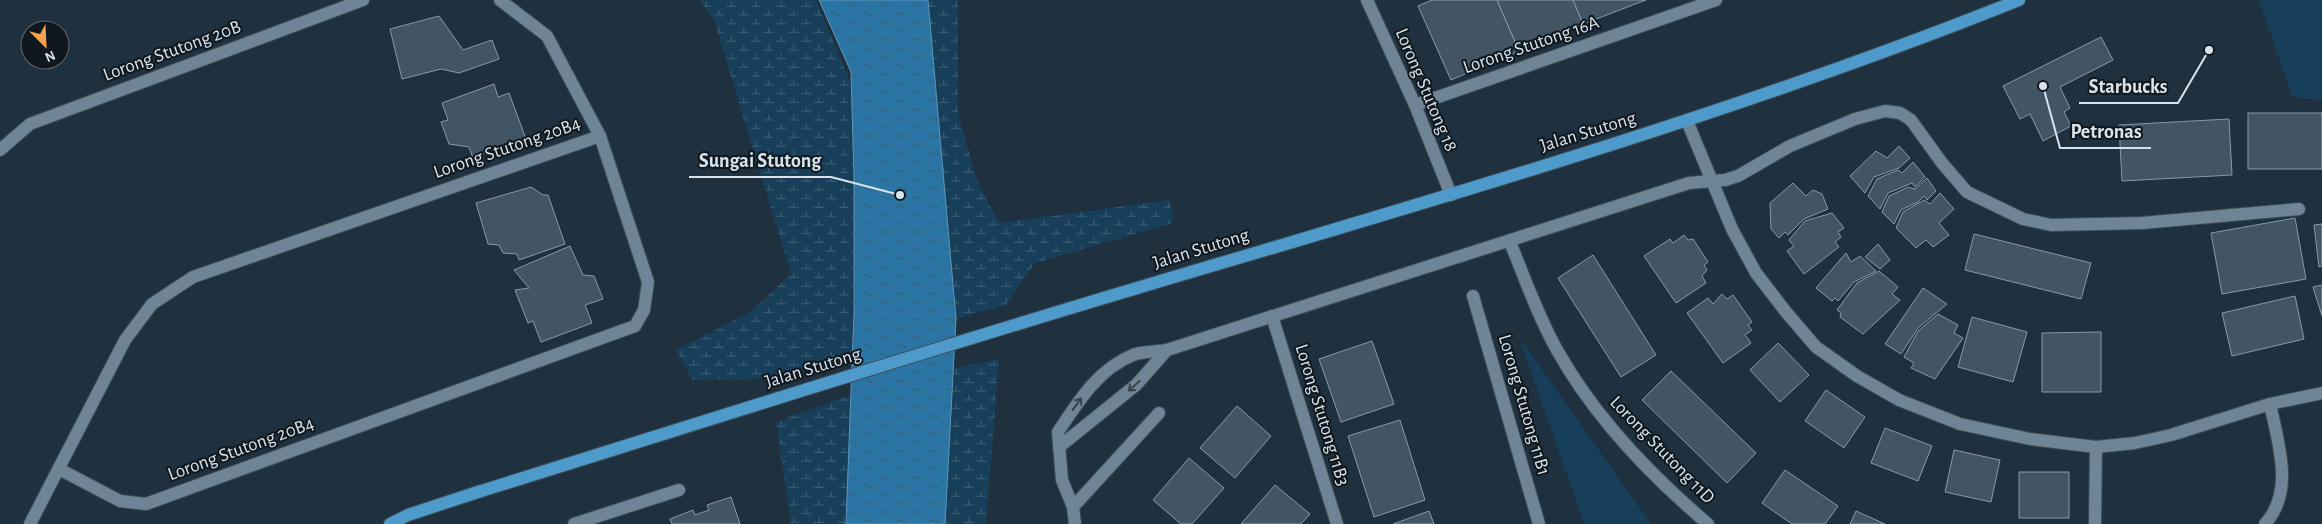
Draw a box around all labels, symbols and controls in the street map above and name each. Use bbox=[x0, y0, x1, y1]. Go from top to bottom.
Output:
street label: Lorong Stutong 16A bbox=[1461, 13, 1601, 77]
street label: Lorong Stutong 20B bbox=[101, 17, 243, 85]
north arrow bbox=[20, 20, 70, 70]
street label: Lorong Stutong 18 bbox=[1392, 26, 1460, 154]
text: N bbox=[43, 48, 57, 64]
callout: Starbucks bbox=[2079, 68, 2178, 103]
text: Starbucks bbox=[2088, 77, 2168, 97]
street label: Jalan Stutong bbox=[1538, 108, 1639, 156]
callout: Petronas bbox=[2060, 113, 2151, 148]
street label: Lorong Stutong 20B4 bbox=[431, 114, 583, 182]
text: Petronas bbox=[2070, 122, 2142, 142]
callout: Sungai Stutong bbox=[689, 142, 831, 177]
text: Sungai Stutong bbox=[699, 151, 822, 171]
street label: Jalan Stutong bbox=[1151, 225, 1252, 273]
street label: Lorong Stutong 11B1 bbox=[1495, 332, 1553, 478]
street label: Lorong Stutong 11B3 bbox=[1291, 342, 1353, 488]
street label: Jalan Stutong bbox=[763, 344, 864, 392]
one-way arrow bbox=[1127, 380, 1140, 392]
street label: Lorong Stutong 11D bbox=[1606, 393, 1718, 507]
one-way arrow bbox=[1072, 397, 1082, 411]
street label: Lorong Stutong 20B4 bbox=[165, 414, 317, 484]

